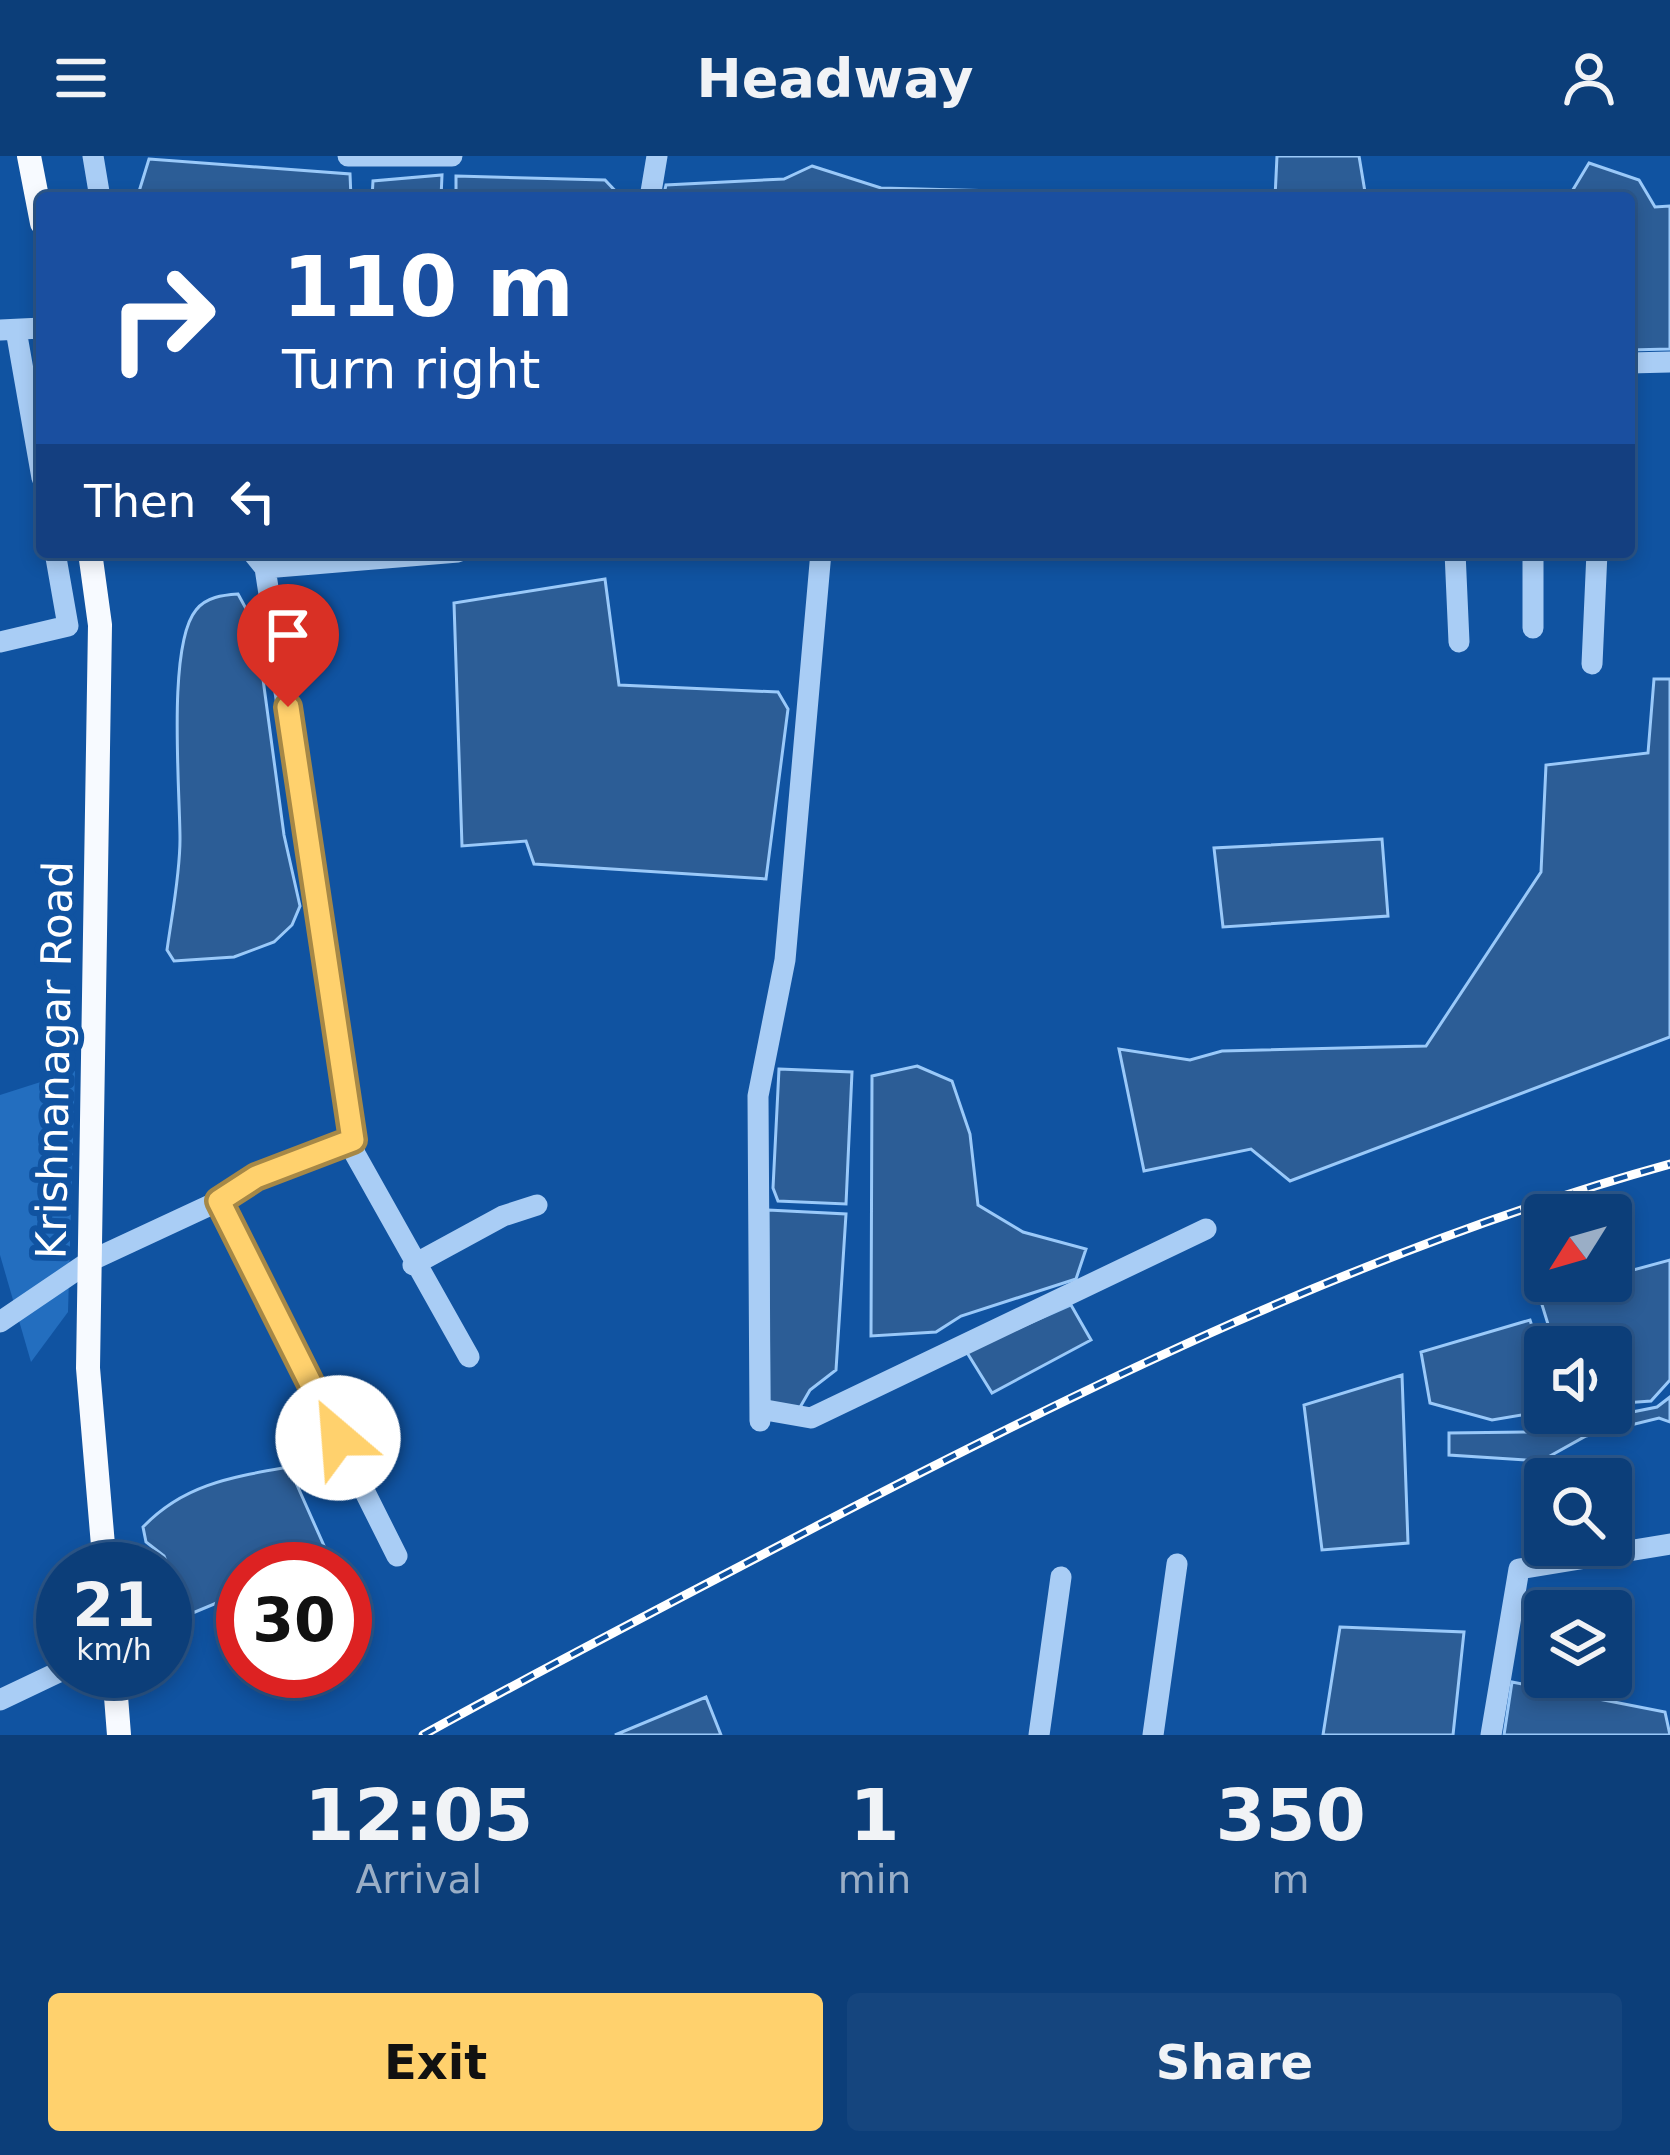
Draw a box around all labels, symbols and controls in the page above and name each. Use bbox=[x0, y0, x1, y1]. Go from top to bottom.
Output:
icon: menu bbox=[48, 45, 114, 111]
icon: person bbox=[1556, 45, 1622, 111]
text: Headway bbox=[697, 47, 973, 110]
text: 110 m bbox=[282, 238, 574, 336]
icon: right bbox=[84, 240, 240, 396]
text: Turn right bbox=[282, 338, 541, 401]
icon: left bbox=[220, 468, 286, 534]
text: Then bbox=[84, 475, 196, 528]
pin bbox=[237, 584, 339, 707]
icon: arrive bbox=[255, 602, 321, 668]
street label: Krishnanagar Road bbox=[27, 861, 82, 1259]
north arrow bbox=[1524, 1194, 1632, 1302]
map controls bbox=[1524, 1194, 1632, 1698]
button: sound bbox=[1524, 1326, 1632, 1434]
position arrow bbox=[275, 1375, 401, 1501]
button: search bbox=[1524, 1458, 1632, 1566]
speed limit sign: 30 bbox=[216, 1542, 372, 1698]
text: 21 bbox=[72, 1570, 156, 1640]
button: layers bbox=[1524, 1590, 1632, 1698]
text: km/h bbox=[76, 1632, 152, 1667]
text: 12:05 bbox=[304, 1773, 533, 1857]
text: 1 bbox=[849, 1773, 899, 1857]
text: 350 bbox=[1215, 1773, 1366, 1857]
text: Arrival bbox=[355, 1857, 482, 1902]
text: min bbox=[838, 1857, 911, 1902]
text: m bbox=[1272, 1857, 1310, 1902]
button: Exit bbox=[48, 1993, 823, 2131]
button: Share bbox=[847, 1993, 1622, 2131]

